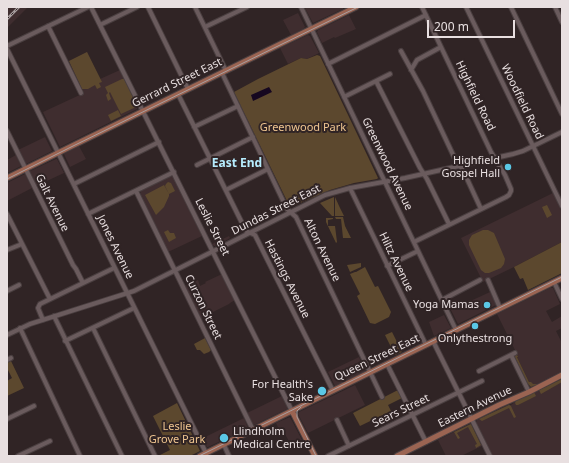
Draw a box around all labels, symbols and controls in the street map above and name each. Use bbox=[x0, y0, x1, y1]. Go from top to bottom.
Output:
scale bar bbox=[429, 12, 517, 38]
text: 200 m bbox=[434, 18, 469, 35]
street label: Gerrard Street East bbox=[130, 56, 224, 110]
street label: Highfield Road bbox=[452, 59, 498, 133]
street label: Woodfield Road bbox=[498, 62, 546, 142]
street label: Greenwood Avenue bbox=[359, 115, 415, 213]
park label: Greenwood Park bbox=[260, 121, 346, 135]
place label: Highfield Gospel Hall bbox=[441, 154, 500, 180]
district label: East End bbox=[212, 157, 262, 171]
marker: Highfield Gospel Hall bbox=[503, 162, 513, 172]
street label: Galt Avenue bbox=[32, 172, 72, 234]
street label: Dundas Street East bbox=[229, 182, 323, 238]
street label: Leslie Street bbox=[192, 196, 232, 258]
street label: Jones Avenue bbox=[94, 213, 136, 281]
street label: Alton Avenue bbox=[301, 216, 343, 284]
street label: Hiltz Avenue bbox=[376, 230, 416, 294]
street label: Hastings Avenue bbox=[261, 237, 313, 321]
street label: Curzon Street bbox=[182, 272, 224, 342]
place label: Yoga Mamas bbox=[413, 298, 479, 312]
marker: Yoga Mamas bbox=[482, 300, 492, 310]
marker: Onlythestrong bbox=[470, 321, 480, 331]
street label: Queen Street East bbox=[333, 332, 421, 384]
place label: Onlythestrong bbox=[438, 332, 512, 346]
place label: For Health's Sake bbox=[252, 378, 313, 404]
street label: Eastern Avenue bbox=[436, 383, 514, 431]
marker: For Health's Sake bbox=[316, 385, 328, 397]
street label: Sears Street bbox=[370, 392, 432, 430]
park label: Leslie Grove Park bbox=[149, 420, 205, 446]
place label: Llindholm Medical Centre bbox=[233, 425, 310, 451]
marker: Llindholm Medical Centre bbox=[218, 432, 230, 444]

